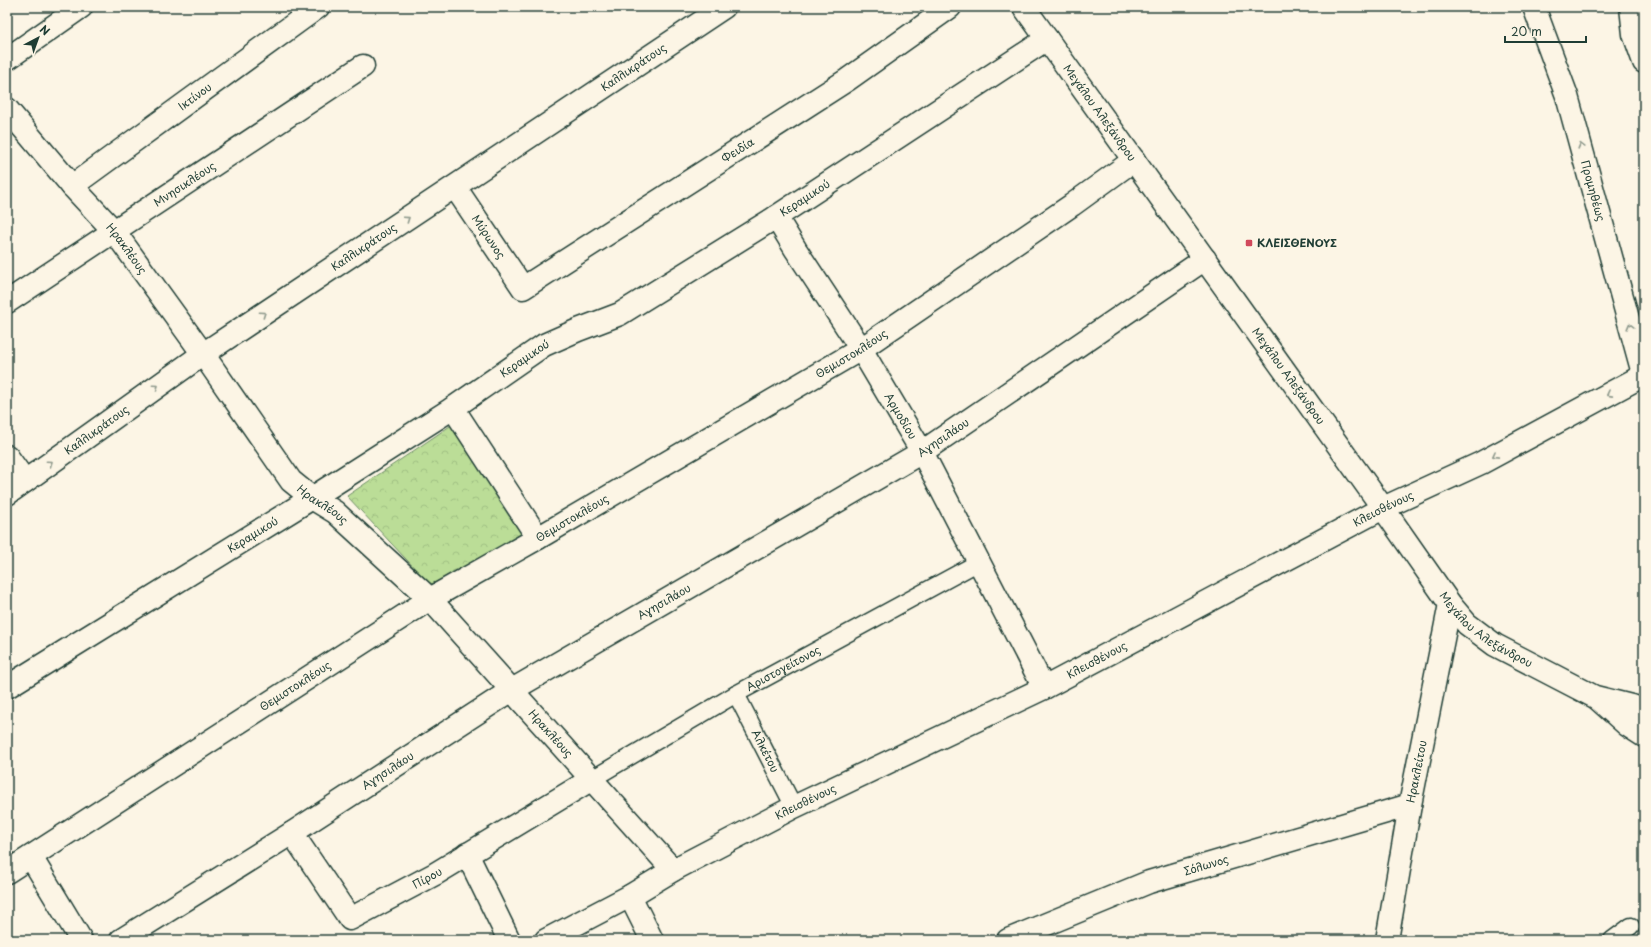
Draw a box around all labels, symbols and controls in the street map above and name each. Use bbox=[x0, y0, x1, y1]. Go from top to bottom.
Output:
north arrow bbox=[18, 18, 58, 58]
scale bar bbox=[1505, 18, 1586, 44]
text: N bbox=[36, 21, 54, 40]
text: 20 m bbox=[1511, 22, 1542, 40]
street label: Καλλικράτους bbox=[597, 39, 670, 95]
street label: Μεγάλου Αλεξάνδρου bbox=[1059, 60, 1141, 164]
street label: Ικτίνου bbox=[174, 78, 215, 114]
street label: Φειδία bbox=[718, 133, 757, 167]
one-way arrow bbox=[1577, 143, 1586, 150]
street label: Μνησικλέους bbox=[150, 157, 219, 211]
street label: Προμηθέως bbox=[1577, 158, 1610, 223]
street label: Κεραμικού bbox=[776, 175, 833, 220]
street label: Μύρωνος bbox=[468, 211, 510, 262]
one-way arrow bbox=[402, 217, 409, 224]
street label: Καλλικράτους bbox=[327, 218, 400, 275]
street label: Ηρακλέους bbox=[103, 219, 152, 278]
place label: ΚΛΕΙΣΘΕΝΟΥΣ bbox=[1257, 234, 1337, 251]
marker: ΚΛΕΙΣΘΕΝΟΥΣ bbox=[1244, 238, 1254, 248]
one-way arrow bbox=[259, 311, 266, 319]
one-way arrow bbox=[1626, 323, 1635, 330]
street label: Θεμιστοκλέους bbox=[812, 324, 891, 382]
street label: Μεγάλου Αλεξάνδρου bbox=[1248, 324, 1330, 428]
street label: Κεραμικού bbox=[496, 335, 552, 381]
one-way arrow bbox=[152, 385, 159, 392]
street label: Αρμοδίου bbox=[881, 389, 922, 442]
one-way arrow bbox=[1606, 389, 1613, 396]
street label: Καλλικράτους bbox=[60, 401, 132, 459]
street label: Αγησιλάου bbox=[914, 413, 972, 461]
one-way arrow bbox=[1492, 451, 1499, 458]
one-way arrow bbox=[46, 460, 53, 468]
street label: Ηρακλέους bbox=[293, 480, 353, 528]
street label: Κλεισθένους bbox=[1350, 486, 1416, 531]
street label: Θεμιστοκλέους bbox=[532, 489, 612, 546]
street label: Κεραμικού bbox=[224, 512, 281, 557]
street label: Αγησιλάου bbox=[634, 579, 694, 623]
street label: Μεγάλου Αλεξάνδρου bbox=[1436, 588, 1536, 671]
street label: Κλεισθένους bbox=[1063, 636, 1130, 683]
street label: Αριστογείτονος bbox=[743, 641, 823, 695]
street label: Θεμιστοκλέους bbox=[256, 656, 334, 715]
street label: Ηρακλέους bbox=[525, 705, 577, 761]
street label: Αλκέτου bbox=[748, 726, 784, 775]
street label: Ηρακλείτου bbox=[1402, 739, 1431, 804]
street label: Αγησιλάου bbox=[358, 747, 417, 794]
street label: Κλεισθένους bbox=[772, 779, 839, 823]
street label: Σόλωνος bbox=[1182, 850, 1231, 879]
street label: Πίρου bbox=[409, 863, 445, 893]

